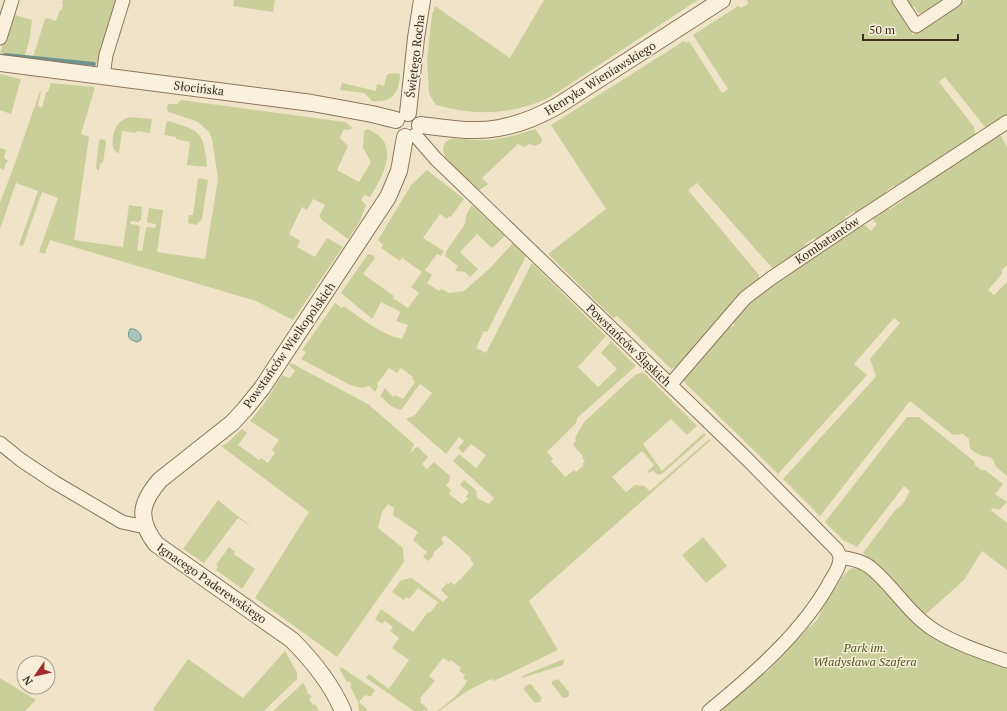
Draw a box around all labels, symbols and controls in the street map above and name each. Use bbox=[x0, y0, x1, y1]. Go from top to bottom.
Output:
street label: Świętego Rocha bbox=[402, 13, 428, 99]
scale bar bbox=[863, 16, 958, 42]
text: 50 m bbox=[869, 22, 896, 37]
street label: Henryka Wieniawskiego bbox=[542, 37, 659, 118]
street label: Słocińska bbox=[173, 77, 225, 99]
street label: Kombatantów bbox=[792, 213, 862, 267]
street label: Powstańców Wielkopolskich bbox=[240, 279, 338, 411]
street label: Powstańców Śląskich bbox=[583, 301, 675, 389]
street label: Ignacego Paderewskiego bbox=[154, 540, 270, 627]
park label: Park im. Władysława Szafera bbox=[813, 640, 917, 669]
north arrow bbox=[16, 655, 56, 695]
text: N bbox=[19, 673, 36, 688]

